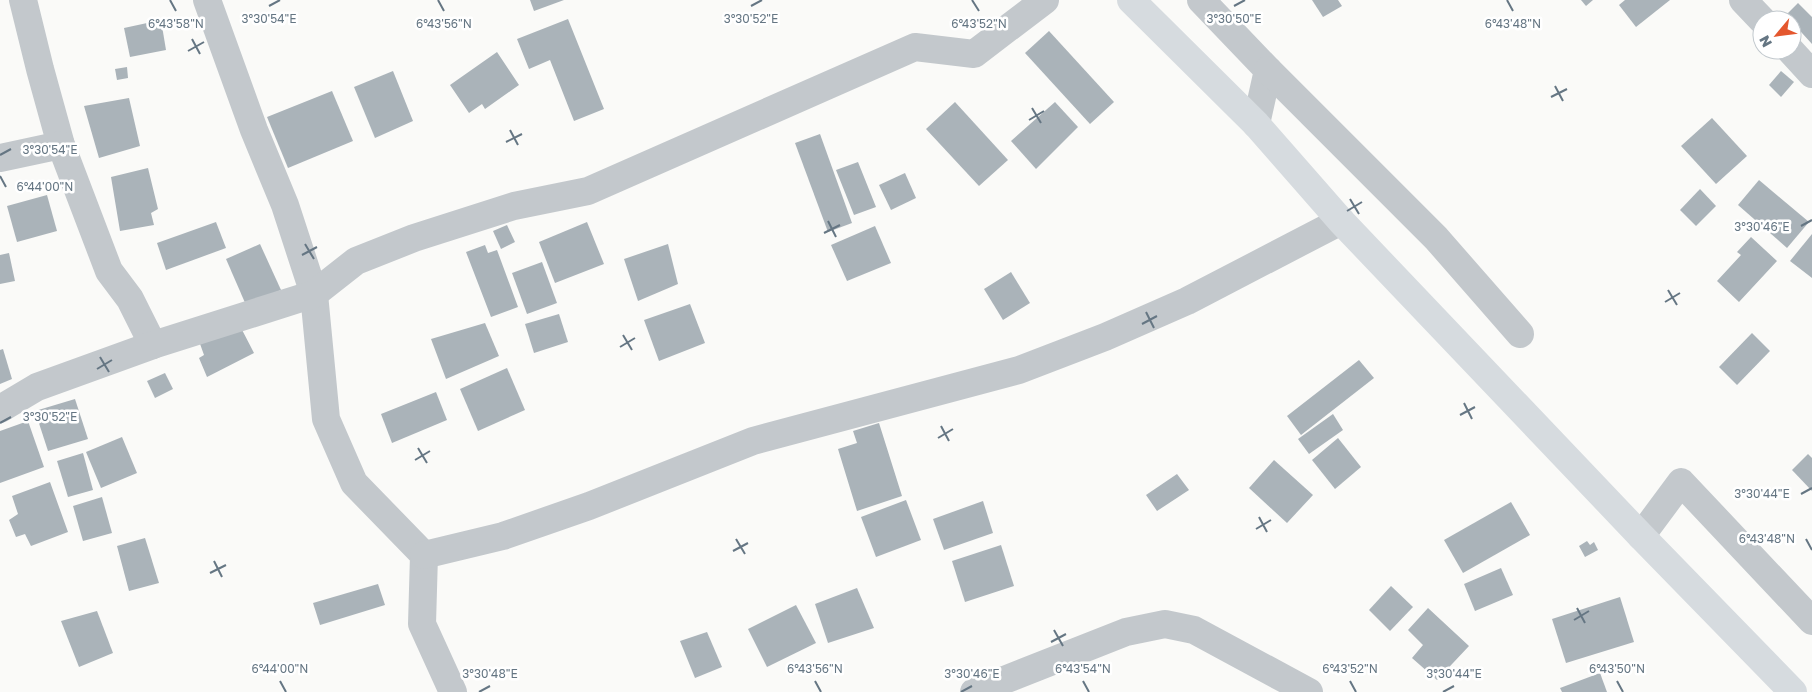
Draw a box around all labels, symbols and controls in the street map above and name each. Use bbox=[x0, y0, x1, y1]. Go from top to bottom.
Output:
north arrow bbox=[1752, 10, 1802, 60]
text: 3°30'54"E bbox=[241, 11, 297, 26]
text: 3°30'52"E bbox=[724, 11, 778, 26]
text: 3°30'50"E bbox=[1206, 11, 1262, 26]
text: 6°43'58"N bbox=[148, 16, 204, 31]
text: 6°43'56"N bbox=[416, 16, 472, 31]
text: 6°43'52"N bbox=[951, 16, 1007, 31]
text: 6°43'48"N bbox=[1485, 16, 1541, 31]
text: N bbox=[1755, 33, 1775, 50]
text: 3°30'54"E bbox=[22, 142, 78, 157]
text: 6°44'00"N bbox=[17, 179, 73, 194]
text: 3°30'46"E bbox=[1734, 219, 1790, 234]
text: 3°30'52"E bbox=[23, 409, 77, 424]
text: 3°30'44"E bbox=[1734, 486, 1790, 501]
text: 6°43'48"N bbox=[1739, 531, 1795, 546]
text: 6°44'00"N bbox=[252, 661, 308, 676]
text: 6°43'56"N bbox=[787, 661, 843, 676]
text: 6°43'54"N bbox=[1055, 661, 1111, 676]
text: 6°43'52"N bbox=[1322, 661, 1378, 676]
text: 6°43'50"N bbox=[1589, 661, 1645, 676]
text: 3°30'48"E bbox=[462, 666, 518, 681]
text: 3°30'46"E bbox=[944, 666, 1000, 681]
text: 3°30'44"E bbox=[1426, 666, 1482, 681]

